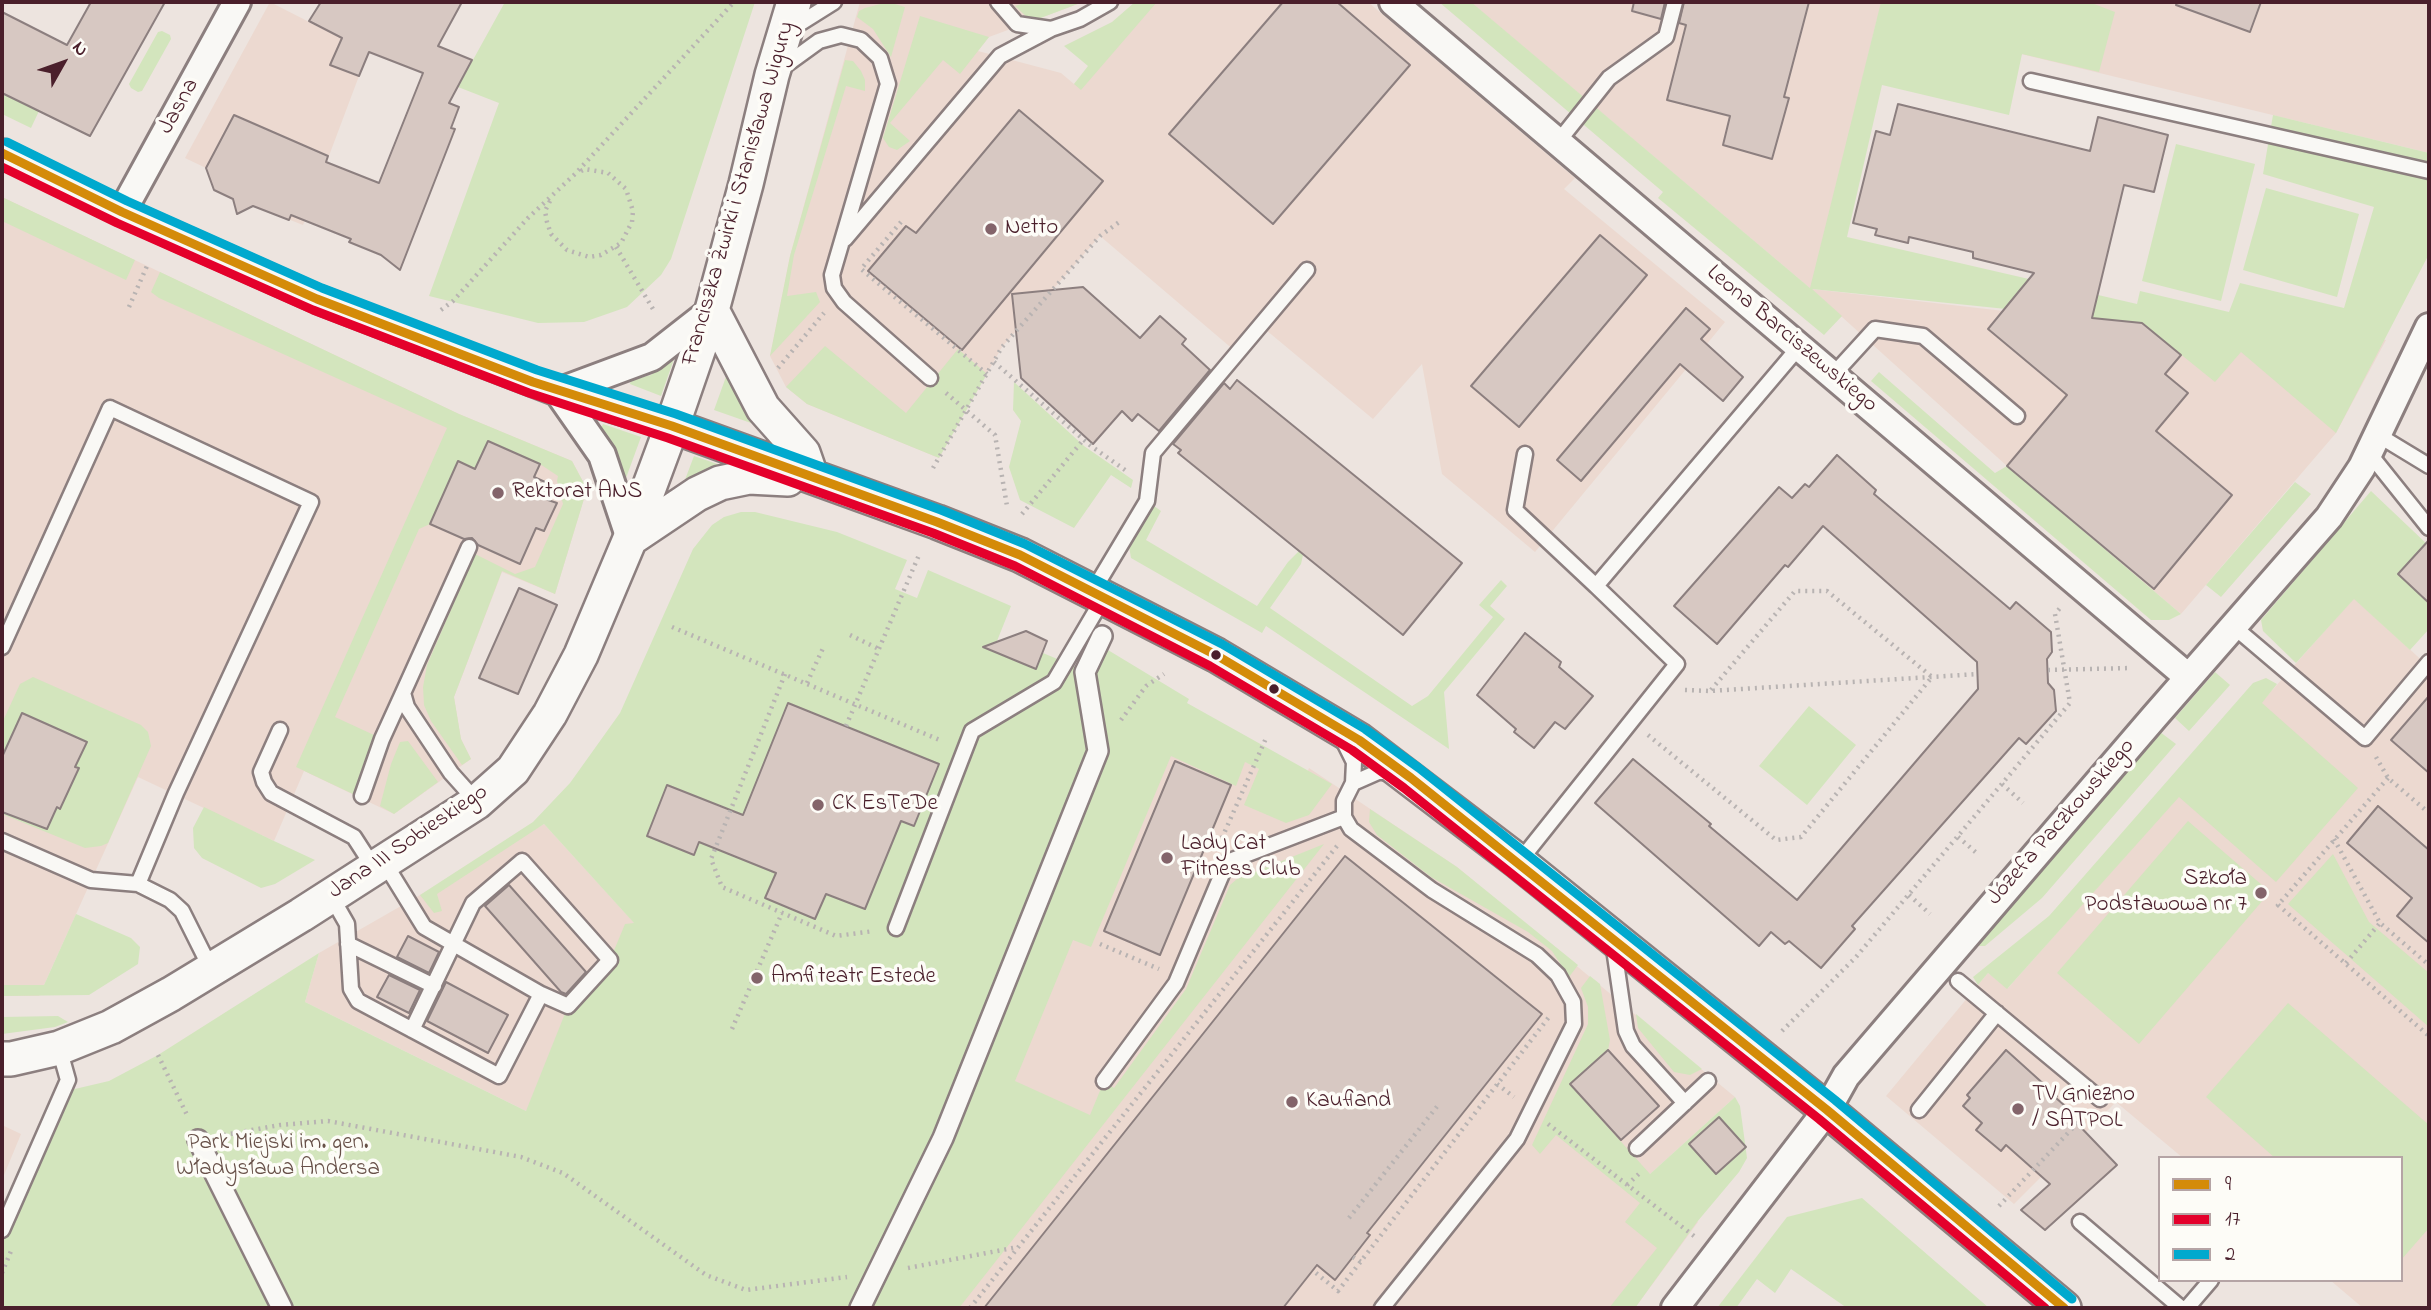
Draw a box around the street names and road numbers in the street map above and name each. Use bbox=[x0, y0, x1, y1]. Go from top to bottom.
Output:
street label: Franciszka Żwirki i Stanisława Wigury bbox=[678, 19, 802, 369]
street label: Jasna bbox=[154, 74, 206, 140]
street label: Leona Barciszewskiego bbox=[1700, 260, 1882, 420]
street label: Józefa Paczkowskiego bbox=[1982, 734, 2142, 912]
street label: Jana III Sobieskiego bbox=[324, 779, 494, 907]

